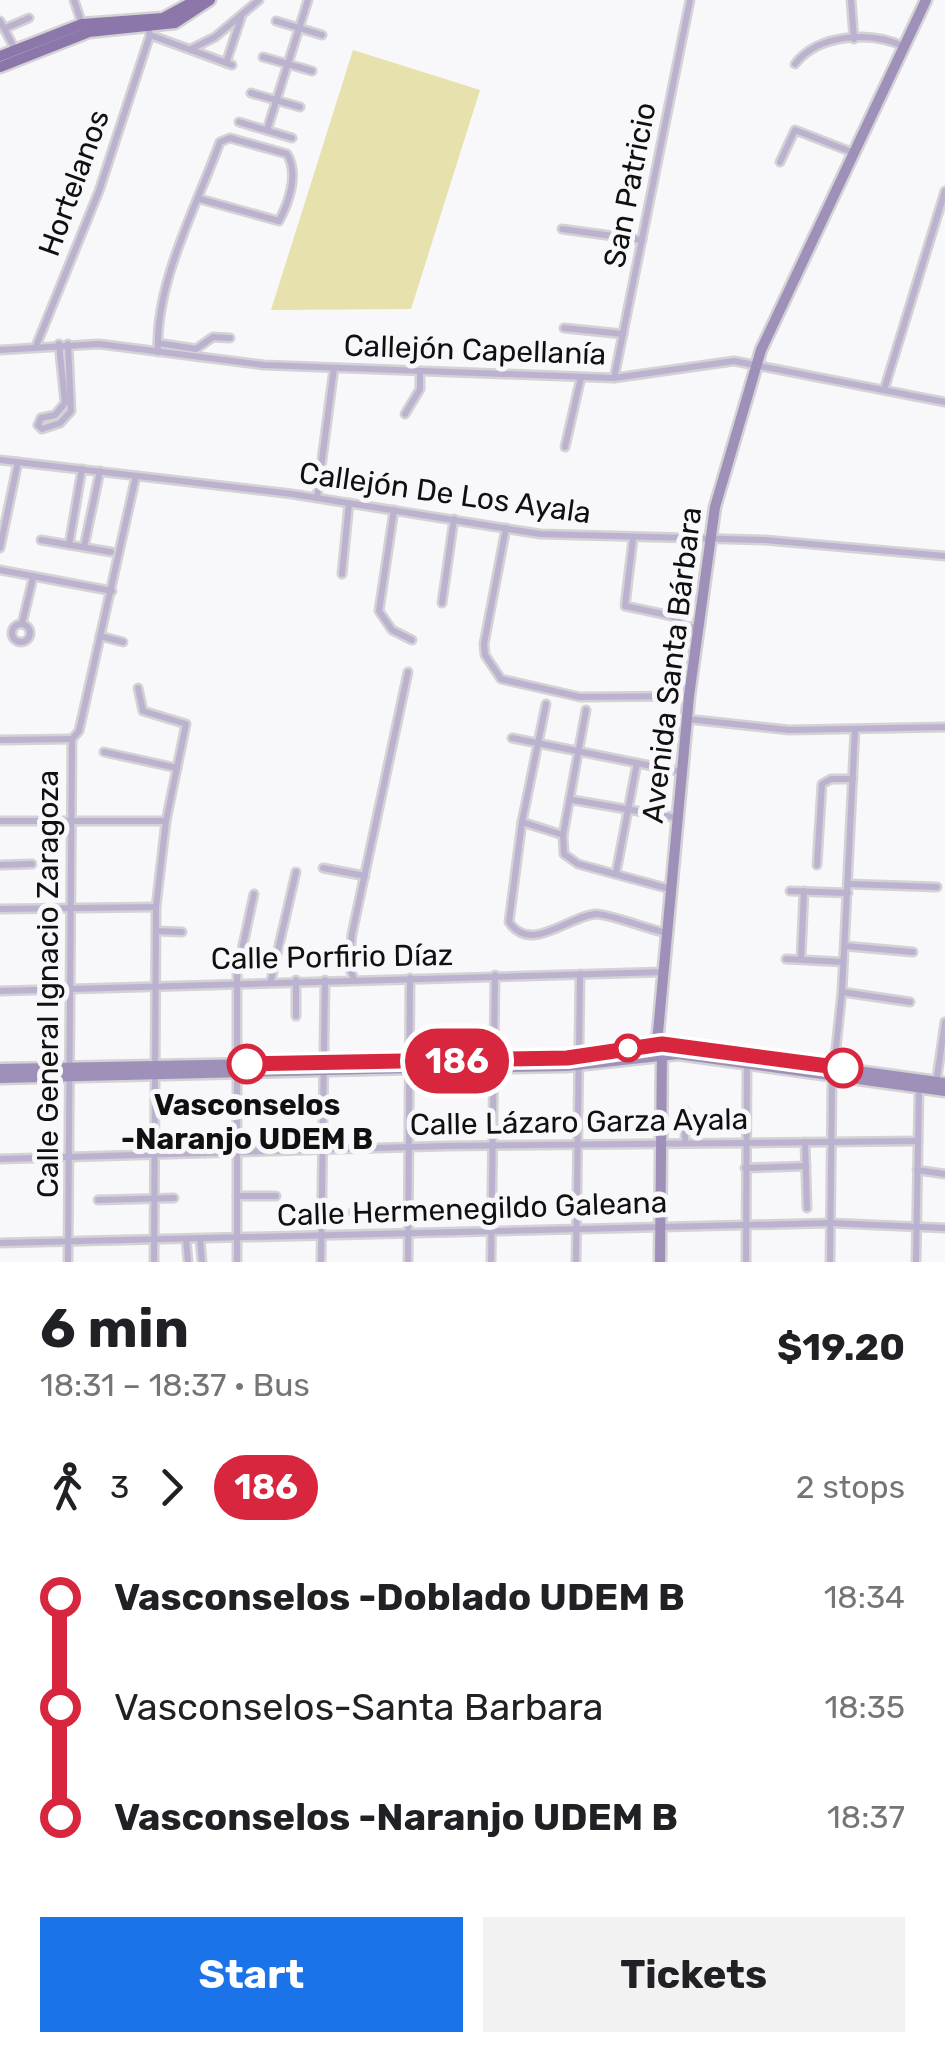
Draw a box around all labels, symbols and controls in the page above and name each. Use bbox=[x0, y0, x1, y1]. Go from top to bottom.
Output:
street label: San Patricio bbox=[596, 99, 664, 271]
street label: Hortelanos bbox=[31, 105, 117, 261]
street label: Callejón Capellanía bbox=[343, 327, 607, 373]
street label: Callejón De Los Ayala bbox=[297, 455, 593, 531]
street label: Avenida Santa Bárbara bbox=[635, 505, 709, 825]
street label: Calle General Ignacio Zaragoza bbox=[30, 770, 66, 1198]
street label: Calle Porfirio Díaz bbox=[211, 937, 453, 977]
line badge: 186 bbox=[400, 1028, 514, 1094]
unlabelled marker bbox=[615, 1035, 641, 1061]
text: 186 bbox=[425, 1040, 489, 1082]
marker: Vasconselos -Naranjo UDEM B bbox=[228, 1045, 266, 1083]
unlabelled marker bbox=[824, 1049, 862, 1087]
place label: Vasconselos -Naranjo UDEM B bbox=[121, 1087, 373, 1157]
street label: Calle Lázaro Garza Ayala bbox=[409, 1101, 749, 1143]
street label: Calle Hermenegildo Galeana bbox=[276, 1184, 668, 1234]
text: 6 min bbox=[40, 1296, 189, 1361]
text: $19.20 bbox=[777, 1324, 905, 1370]
text: 18:31 – 18:37 · Bus bbox=[40, 1366, 310, 1404]
icon: walk bbox=[40, 1460, 95, 1515]
icon: forward bbox=[144, 1460, 199, 1515]
text: 186 bbox=[234, 1466, 298, 1508]
text: 3 bbox=[110, 1468, 129, 1506]
text: 2 stops bbox=[796, 1468, 905, 1506]
text: Vasconselos -Doblado UDEM B bbox=[114, 1574, 685, 1620]
text: 18:34 bbox=[824, 1578, 905, 1616]
text: Vasconselos-Santa Barbara bbox=[114, 1684, 603, 1730]
text: 18:35 bbox=[825, 1688, 905, 1726]
text: Vasconselos -Naranjo UDEM B bbox=[114, 1794, 678, 1840]
text: 18:37 bbox=[827, 1798, 905, 1836]
button: Start bbox=[40, 1917, 463, 2032]
button: Tickets bbox=[483, 1917, 905, 2032]

